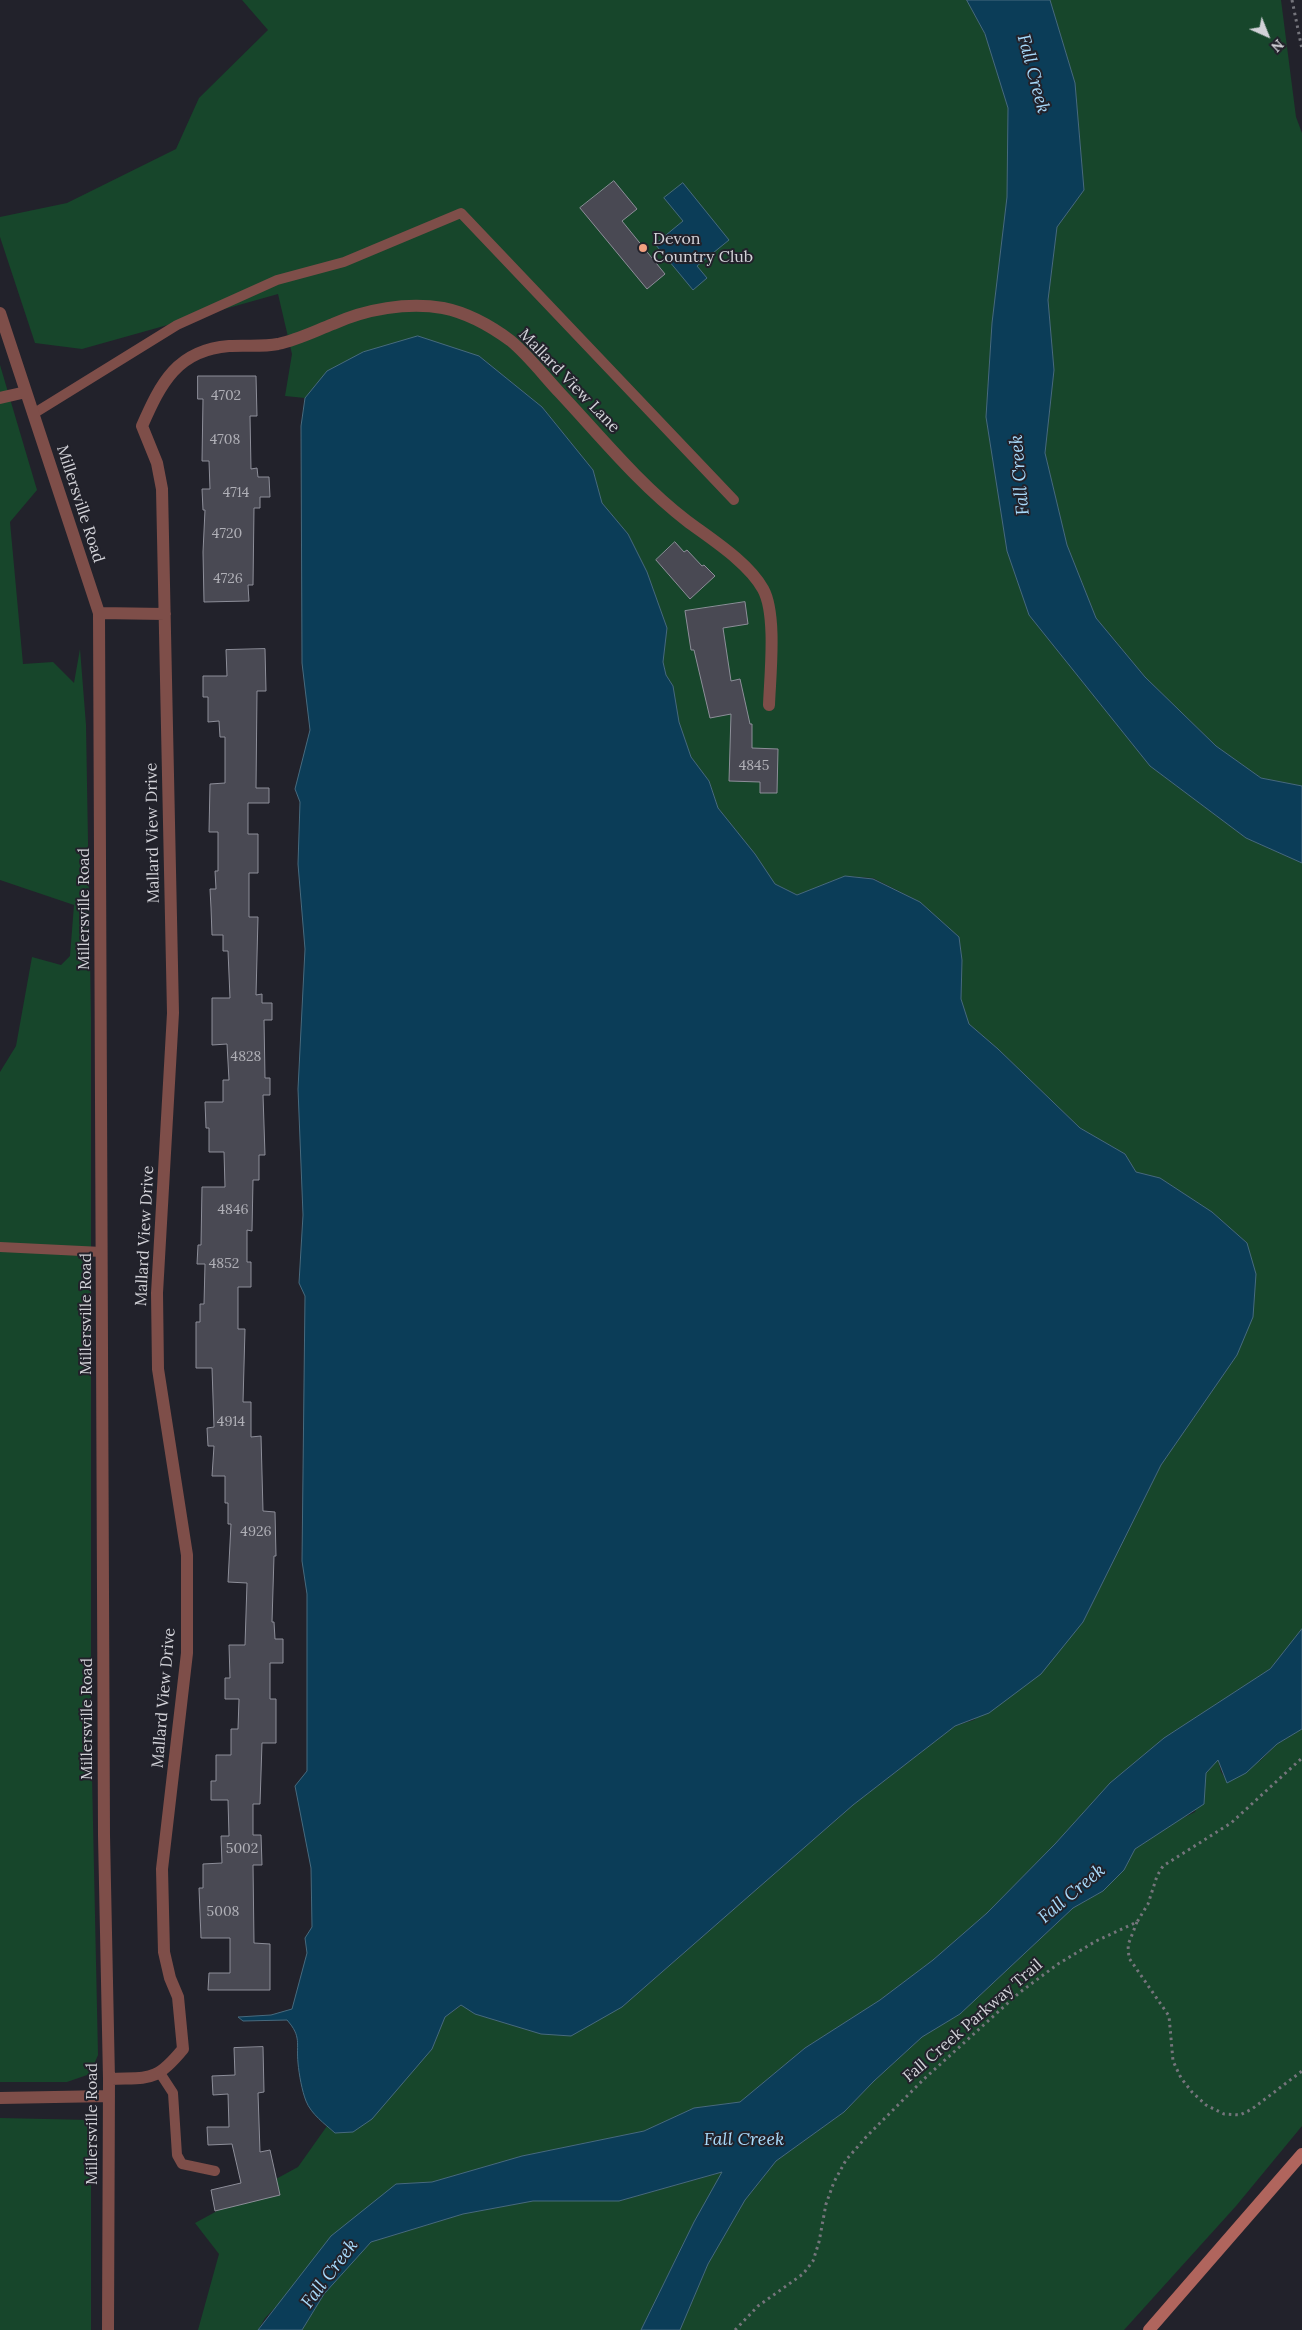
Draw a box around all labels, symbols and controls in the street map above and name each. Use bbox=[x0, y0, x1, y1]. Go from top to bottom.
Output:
north arrow bbox=[1242, 10, 1292, 60]
water label: Fall Creek bbox=[1012, 32, 1054, 116]
text: N bbox=[1267, 36, 1288, 56]
place label: Devon Country Club bbox=[653, 229, 753, 267]
marker: Devon Country Club bbox=[637, 242, 649, 254]
street label: Mallard View Lane bbox=[514, 325, 624, 437]
house number: 4702 bbox=[211, 388, 241, 404]
house number: 4708 bbox=[210, 432, 240, 448]
water label: Fall Creek bbox=[1006, 434, 1034, 516]
street label: Millersville Road bbox=[52, 443, 108, 565]
house number: 4714 bbox=[223, 485, 249, 501]
house number: 4720 bbox=[212, 526, 242, 542]
house number: 4726 bbox=[213, 571, 243, 587]
house number: 4845 bbox=[739, 758, 769, 774]
street label: Mallard View Drive bbox=[142, 762, 164, 904]
street label: Millersville Road bbox=[74, 848, 94, 970]
house number: 4828 bbox=[231, 1049, 261, 1065]
street label: Mallard View Drive bbox=[132, 1165, 158, 1307]
house number: 4846 bbox=[217, 1202, 249, 1218]
street label: Millersville Road bbox=[76, 1253, 96, 1375]
house number: 4852 bbox=[209, 1256, 239, 1272]
house number: 4914 bbox=[217, 1414, 245, 1430]
house number: 4926 bbox=[240, 1524, 272, 1540]
street label: Mallard View Drive bbox=[148, 1627, 180, 1769]
street label: Millersville Road bbox=[77, 1658, 97, 1780]
house number: 5002 bbox=[226, 1841, 258, 1857]
water label: Fall Creek bbox=[1034, 1860, 1110, 1928]
house number: 5008 bbox=[207, 1904, 239, 1920]
street label: Fall Creek Parkway Trail bbox=[900, 1955, 1046, 2087]
street label: Millersville Road bbox=[82, 2063, 102, 2185]
water label: Fall Creek bbox=[704, 2129, 784, 2151]
water label: Fall Creek bbox=[297, 2235, 363, 2313]

